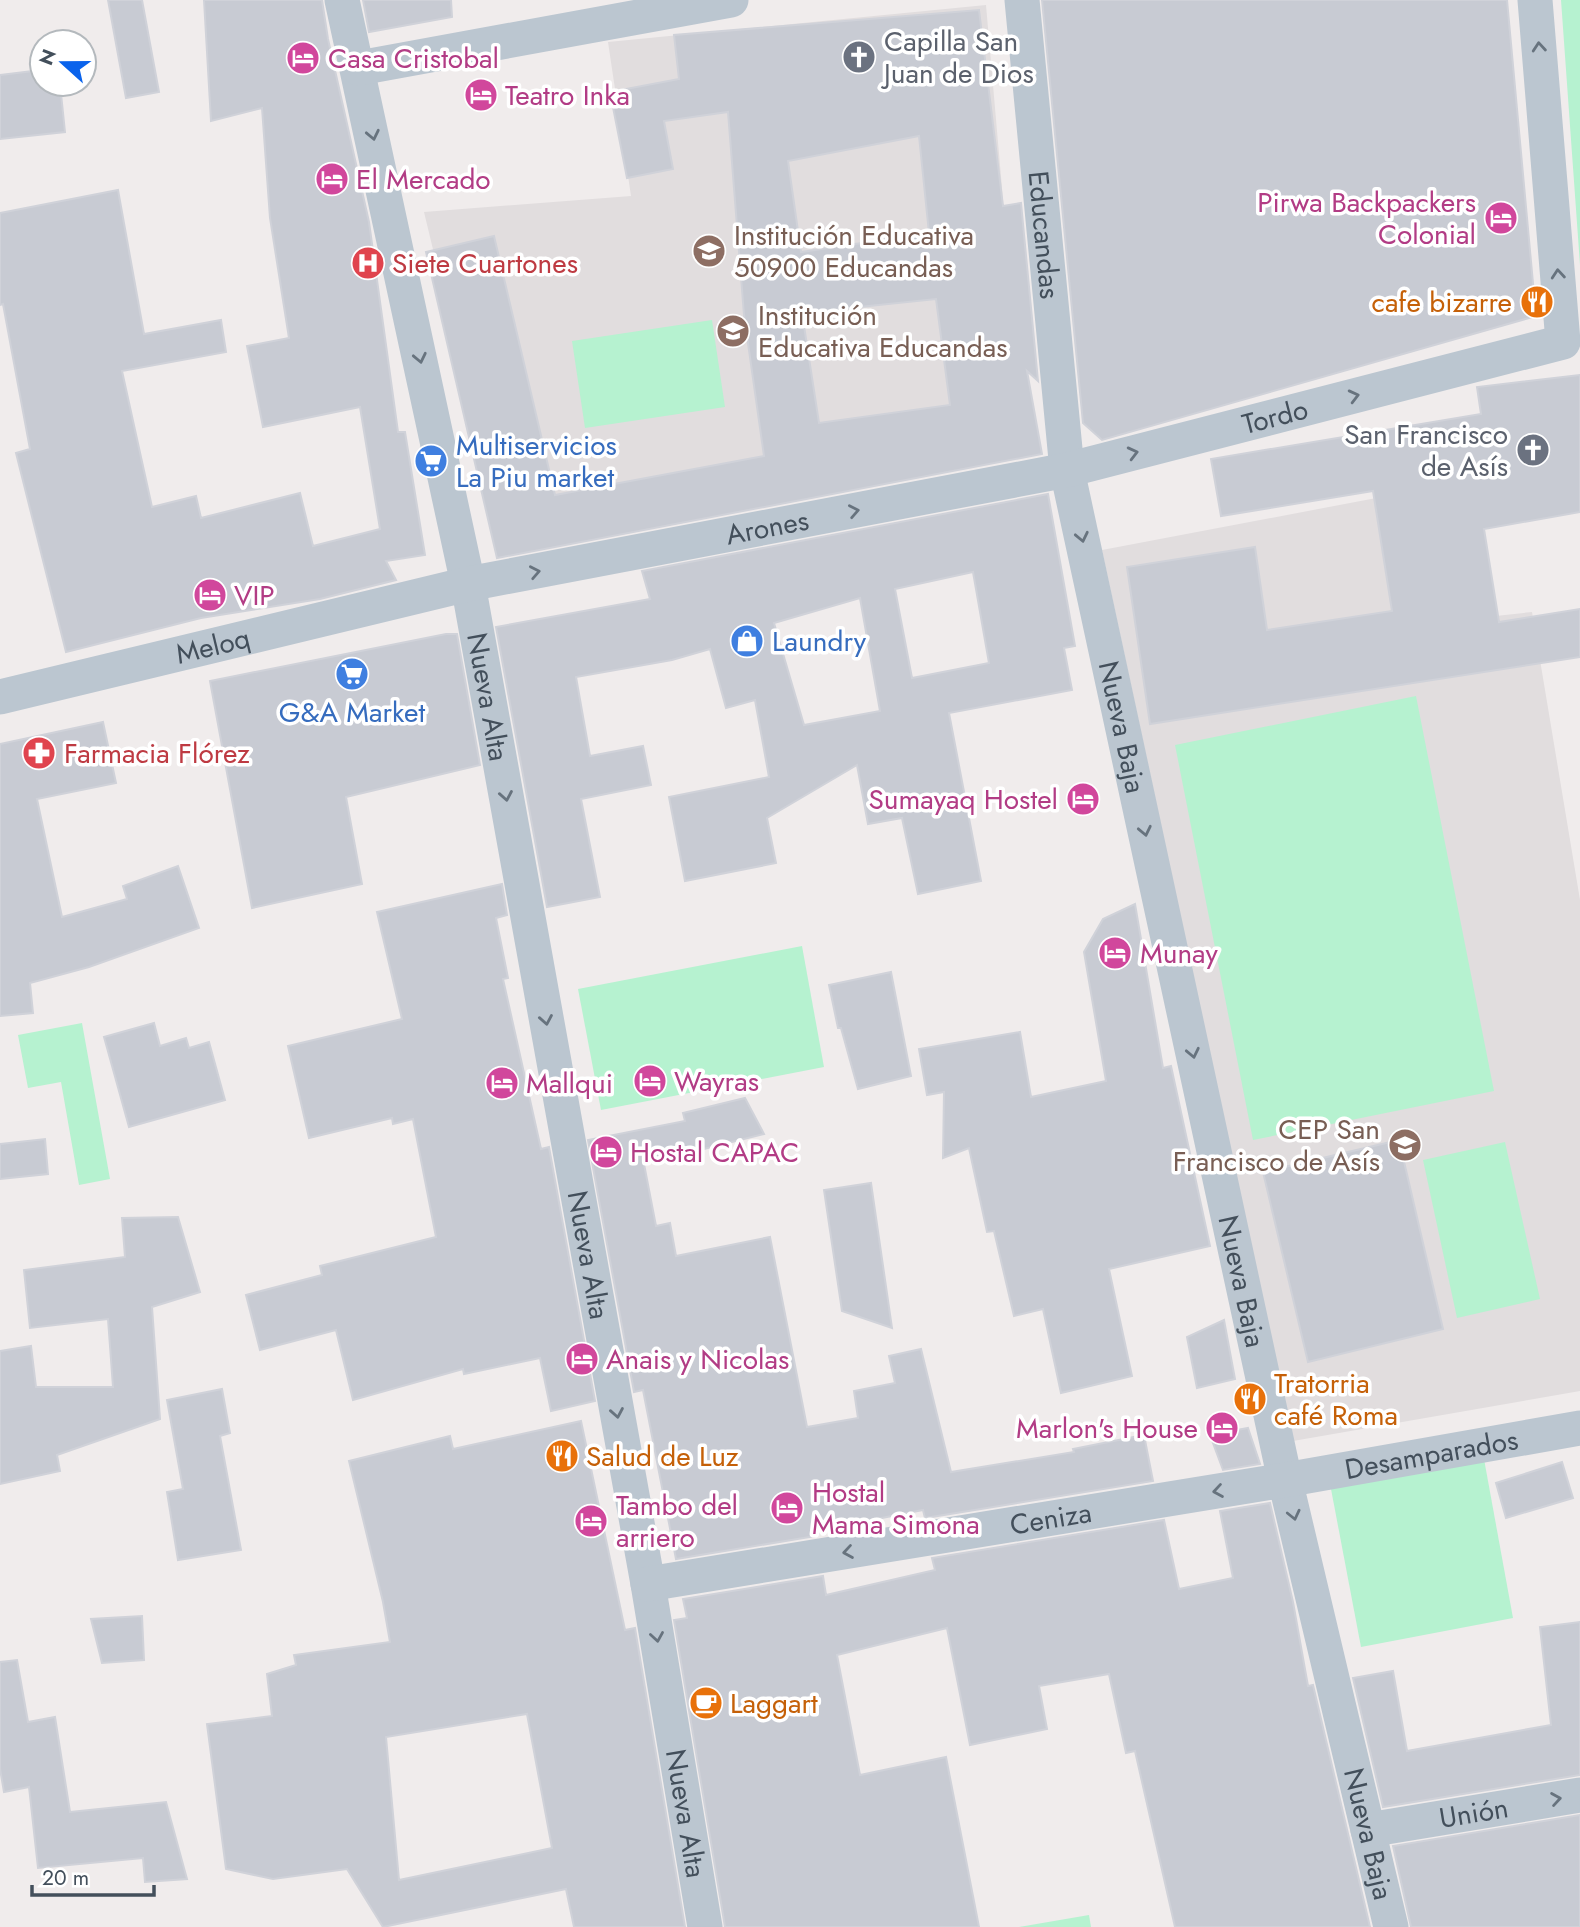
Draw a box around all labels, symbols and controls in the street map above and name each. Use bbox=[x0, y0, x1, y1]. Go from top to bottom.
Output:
place label: Capilla San Juan de Dios bbox=[880, 21, 1034, 94]
north arrow bbox=[28, 28, 98, 98]
place label: Casa Cristobal bbox=[328, 38, 499, 79]
church icon: Capilla San Juan de Dios bbox=[840, 38, 878, 76]
hotel icon: Casa Cristobal bbox=[284, 39, 322, 77]
one-way arrow bbox=[1532, 42, 1547, 53]
text: N bbox=[32, 45, 63, 69]
place label: Teatro Inka bbox=[505, 75, 630, 116]
hotel icon: Teatro Inka bbox=[462, 76, 500, 114]
one-way arrow bbox=[365, 129, 380, 141]
place label: El Mercado bbox=[356, 159, 491, 200]
hotel icon: El Mercado bbox=[313, 160, 351, 198]
street label: Educandas bbox=[1017, 169, 1071, 301]
place label: Pirwa Backpackers Colonial bbox=[1257, 182, 1476, 255]
hotel icon: Pirwa Backpackers Colonial bbox=[1482, 199, 1520, 237]
place label: Institución Educativa 50900 Educandas bbox=[734, 215, 974, 288]
school or university icon: Institución Educativa 50900 Educandas bbox=[690, 232, 728, 270]
place label: Siete Cuartones bbox=[392, 243, 578, 284]
hospital icon: Siete Cuartones bbox=[349, 244, 387, 282]
one-way arrow bbox=[1551, 268, 1566, 279]
place label: cafe bizarre bbox=[1372, 282, 1512, 323]
restaurant icon: cafe bizarre bbox=[1518, 283, 1556, 321]
place label: Institución Educativa Educandas bbox=[758, 295, 1007, 368]
school or university icon: Institución Educativa Educandas bbox=[714, 312, 752, 350]
one-way arrow bbox=[412, 352, 427, 364]
street label: Tordo bbox=[1238, 389, 1312, 445]
one-way arrow bbox=[1348, 390, 1360, 404]
place label: San Francisco de Asís bbox=[1344, 414, 1508, 487]
place label: Multiservicios La Piu market bbox=[456, 425, 617, 498]
church icon: San Francisco de Asís bbox=[1514, 431, 1552, 469]
supermarket icon: Multiservicios La Piu market bbox=[412, 442, 450, 480]
one-way arrow bbox=[1127, 447, 1139, 461]
street label: Arones bbox=[722, 500, 812, 555]
one-way arrow bbox=[848, 504, 860, 519]
one-way arrow bbox=[1073, 531, 1088, 543]
one-way arrow bbox=[529, 565, 541, 580]
place label: VIP bbox=[234, 575, 275, 616]
hotel icon: VIP bbox=[191, 576, 229, 614]
street label: Meloq bbox=[172, 617, 254, 675]
place label: Laundry bbox=[772, 621, 867, 662]
shop icon: Laundry bbox=[728, 622, 766, 660]
street label: Nueva Alta bbox=[456, 629, 519, 764]
supermarket icon: G&A Market bbox=[333, 655, 371, 693]
street label: Nueva Baja bbox=[1088, 657, 1156, 797]
place label: G&A Market bbox=[279, 692, 425, 733]
place label: Farmacia Flórez bbox=[64, 733, 250, 774]
pharmacy icon: Farmacia Flórez bbox=[20, 734, 58, 772]
place label: Sumayaq Hostel bbox=[868, 779, 1058, 820]
hotel icon: Sumayaq Hostel bbox=[1064, 780, 1102, 818]
one-way arrow bbox=[498, 790, 513, 802]
one-way arrow bbox=[1137, 825, 1152, 837]
place label: Munay bbox=[1140, 933, 1218, 974]
hotel icon: Munay bbox=[1096, 934, 1134, 972]
one-way arrow bbox=[538, 1014, 553, 1026]
one-way arrow bbox=[1185, 1047, 1200, 1059]
place label: Wayras bbox=[674, 1061, 759, 1102]
hotel icon: Wayras bbox=[631, 1062, 669, 1100]
place label: Mallqui bbox=[526, 1063, 613, 1104]
hotel icon: Mallqui bbox=[483, 1064, 521, 1102]
place label: CEP San Francisco de Asís bbox=[1173, 1109, 1380, 1182]
school or university icon: CEP San Francisco de Asís bbox=[1386, 1126, 1424, 1164]
place label: Hostal CAPAC bbox=[630, 1132, 799, 1173]
hotel icon: Hostal CAPAC bbox=[587, 1133, 625, 1171]
street label: Nueva Alta bbox=[557, 1187, 620, 1322]
street label: Nueva Baja bbox=[1207, 1211, 1276, 1351]
place label: Anais y Nicolas bbox=[606, 1339, 789, 1380]
hotel icon: Anais y Nicolas bbox=[563, 1340, 601, 1378]
place label: Tratorria café Roma bbox=[1274, 1363, 1398, 1436]
restaurant icon: Tratorria café Roma bbox=[1231, 1380, 1269, 1418]
one-way arrow bbox=[609, 1407, 624, 1419]
place label: Marlon's House bbox=[1016, 1408, 1198, 1449]
hotel icon: Marlon's House bbox=[1203, 1409, 1241, 1447]
street label: Desamparados bbox=[1342, 1419, 1521, 1490]
place label: Salud de Luz bbox=[586, 1436, 739, 1477]
restaurant icon: Salud de Luz bbox=[543, 1437, 581, 1475]
place label: Hostal Mama Simona bbox=[812, 1472, 980, 1545]
one-way arrow bbox=[1212, 1483, 1224, 1498]
place label: Tambo del arriero bbox=[616, 1485, 738, 1558]
hotel icon: Hostal Mama Simona bbox=[768, 1489, 806, 1527]
street label: Ceniza bbox=[1007, 1492, 1094, 1546]
hotel icon: Tambo del arriero bbox=[572, 1502, 610, 1540]
one-way arrow bbox=[1285, 1509, 1300, 1521]
one-way arrow bbox=[842, 1544, 854, 1559]
one-way arrow bbox=[649, 1631, 664, 1643]
place label: Laggart bbox=[730, 1683, 818, 1724]
cafe icon: Laggart bbox=[687, 1684, 725, 1722]
street label: Nueva Alta bbox=[655, 1746, 716, 1881]
street label: Nueva Baja bbox=[1333, 1764, 1404, 1904]
street label: Unión bbox=[1436, 1787, 1511, 1839]
one-way arrow bbox=[1551, 1792, 1562, 1807]
scale bar bbox=[32, 1854, 154, 1898]
text: 20 m bbox=[42, 1863, 89, 1893]

